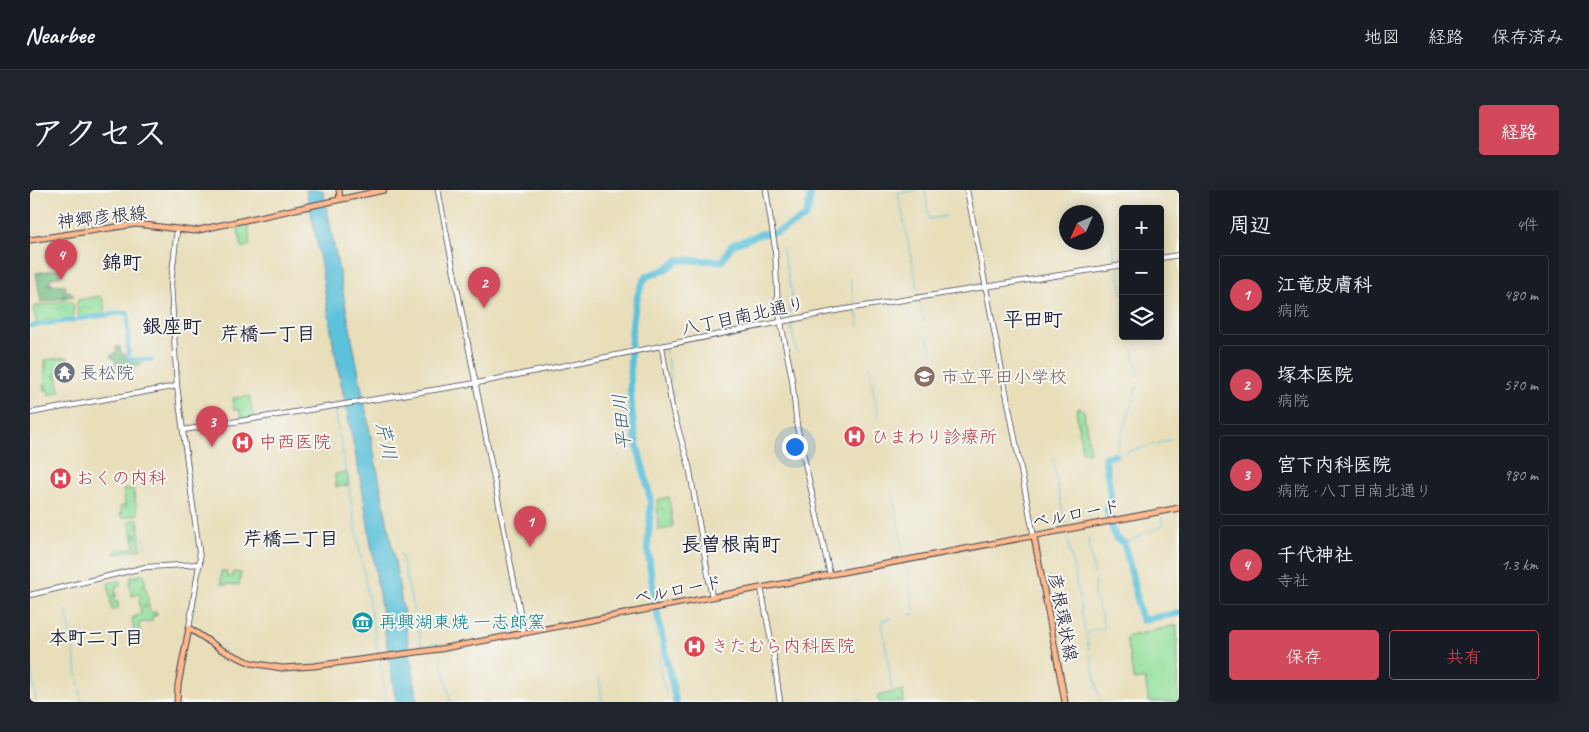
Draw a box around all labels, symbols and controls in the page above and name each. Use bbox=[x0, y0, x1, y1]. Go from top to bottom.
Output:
text: Nearbee bbox=[25, 20, 93, 50]
text: 地図 bbox=[1364, 26, 1400, 48]
text: 経路 bbox=[1428, 26, 1464, 48]
text: 保存済み bbox=[1492, 26, 1564, 48]
button: 経路 bbox=[1479, 105, 1559, 155]
text: アクセス bbox=[30, 111, 168, 156]
street label: 神郷彦根線 bbox=[56, 201, 148, 233]
north arrow bbox=[1059, 205, 1104, 250]
map controls bbox=[1119, 205, 1164, 340]
button: + bbox=[1119, 205, 1164, 250]
text: 周辺 bbox=[1229, 212, 1271, 238]
text: 4件 bbox=[1516, 215, 1539, 235]
pin: 4 bbox=[45, 239, 77, 280]
district label: 錦町 bbox=[102, 250, 142, 275]
button: − bbox=[1119, 250, 1164, 295]
pin: 2 bbox=[468, 267, 500, 308]
text: 江竜皮膚科 bbox=[1277, 273, 1372, 297]
text: 1 bbox=[1242, 285, 1250, 305]
text: 480 m bbox=[1504, 285, 1538, 305]
street label: 八丁目南北通り bbox=[679, 292, 807, 340]
button: layers bbox=[1119, 295, 1164, 340]
text: 病院 bbox=[1277, 301, 1309, 321]
district label: 平田町 bbox=[1003, 307, 1063, 332]
district label: 銀座町 bbox=[142, 314, 202, 339]
district label: 芹橋一丁目 bbox=[220, 322, 316, 346]
temple icon: 長松院 bbox=[52, 361, 76, 385]
place label: 長松院 bbox=[80, 362, 134, 384]
text: 塚本医院 bbox=[1277, 363, 1353, 387]
school or university icon: 市立平田小学校 bbox=[913, 365, 937, 389]
place label: 市立平田小学校 bbox=[941, 366, 1067, 388]
text: 2 bbox=[1242, 375, 1250, 395]
text: 570 m bbox=[1504, 375, 1538, 395]
text: 病院 bbox=[1277, 391, 1309, 411]
water label: 平田川 bbox=[608, 392, 636, 451]
pin: 3 bbox=[196, 406, 228, 447]
water label: 芹川 bbox=[370, 420, 402, 462]
hospital icon: ひまわり診療所 bbox=[843, 425, 867, 449]
place label: ひまわり診療所 bbox=[871, 426, 997, 448]
hospital icon: 中西医院 bbox=[231, 430, 255, 454]
place label: 中西医院 bbox=[259, 431, 331, 453]
your location bbox=[782, 434, 808, 460]
text: 宮下内科医院 bbox=[1277, 453, 1391, 477]
text: 3 bbox=[1242, 465, 1250, 485]
text: 980 m bbox=[1504, 465, 1538, 485]
hospital icon: おくの内科 bbox=[48, 466, 72, 490]
place label: おくの内科 bbox=[76, 467, 166, 489]
text: 病院 · 八丁目南北通り bbox=[1277, 481, 1432, 501]
street label: ベルロード bbox=[1030, 495, 1122, 533]
pin: 1 bbox=[514, 506, 546, 547]
district label: 芹橋二丁目 bbox=[243, 527, 339, 551]
district label: 長曽根南町 bbox=[681, 532, 781, 557]
text: 千代神社 bbox=[1277, 543, 1353, 567]
text: 4 bbox=[1242, 555, 1250, 575]
text: 1.3 km bbox=[1501, 555, 1538, 575]
street label: ベルロード bbox=[632, 571, 724, 609]
street label: 彦根環状線 bbox=[1044, 571, 1082, 663]
text: 寺社 bbox=[1277, 571, 1309, 591]
museum icon: 再興湖東焼 一志郎窯 bbox=[351, 610, 375, 634]
place label: 再興湖東焼 一志郎窯 bbox=[379, 611, 545, 633]
district label: 本町二丁目 bbox=[48, 626, 144, 650]
button: 保存 bbox=[1229, 630, 1379, 680]
button: 共有 bbox=[1389, 630, 1539, 680]
hospital icon: きたむら内科医院 bbox=[683, 634, 707, 658]
place label: きたむら内科医院 bbox=[711, 635, 855, 657]

